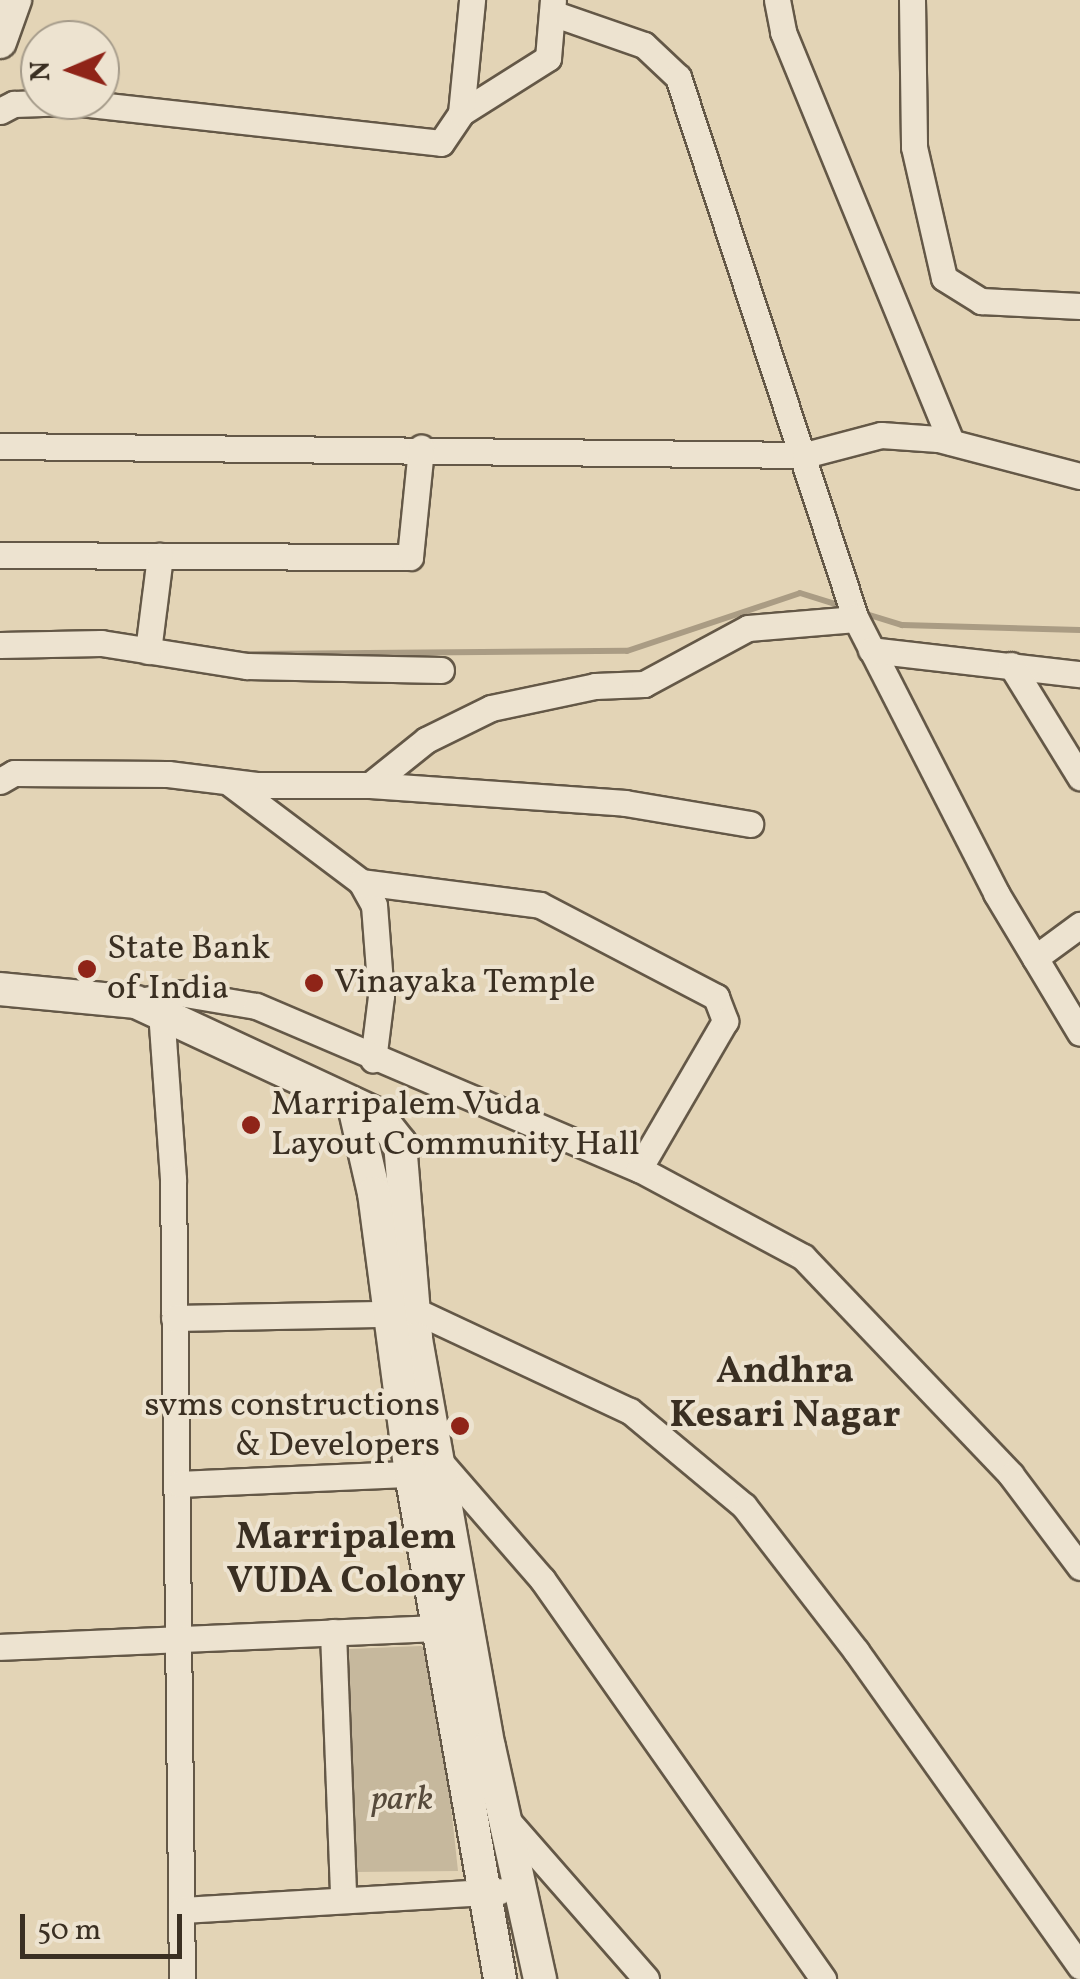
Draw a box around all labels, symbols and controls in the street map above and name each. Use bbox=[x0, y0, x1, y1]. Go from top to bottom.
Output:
north arrow bbox=[20, 20, 120, 120]
text: N bbox=[22, 60, 61, 82]
place label: State Bank of India bbox=[107, 928, 270, 1010]
marker: State Bank of India bbox=[76, 958, 98, 980]
place label: Vinayaka Temple bbox=[334, 962, 596, 1004]
marker: Vinayaka Temple bbox=[303, 972, 325, 994]
place label: Marripalem Vuda Layout Community Hall bbox=[271, 1084, 641, 1166]
marker: Marripalem Vuda Layout Community Hall bbox=[240, 1114, 262, 1136]
district label: Andhra Kesari Nagar bbox=[670, 1350, 900, 1440]
place label: svms constructions & Developers bbox=[144, 1385, 440, 1467]
marker: svms constructions & Developers bbox=[449, 1415, 471, 1437]
district label: Marripalem VUDA Colony bbox=[226, 1516, 466, 1606]
park label: park bbox=[371, 1779, 433, 1821]
scale bar bbox=[25, 1894, 188, 1956]
text: 50 m bbox=[37, 1910, 101, 1952]

